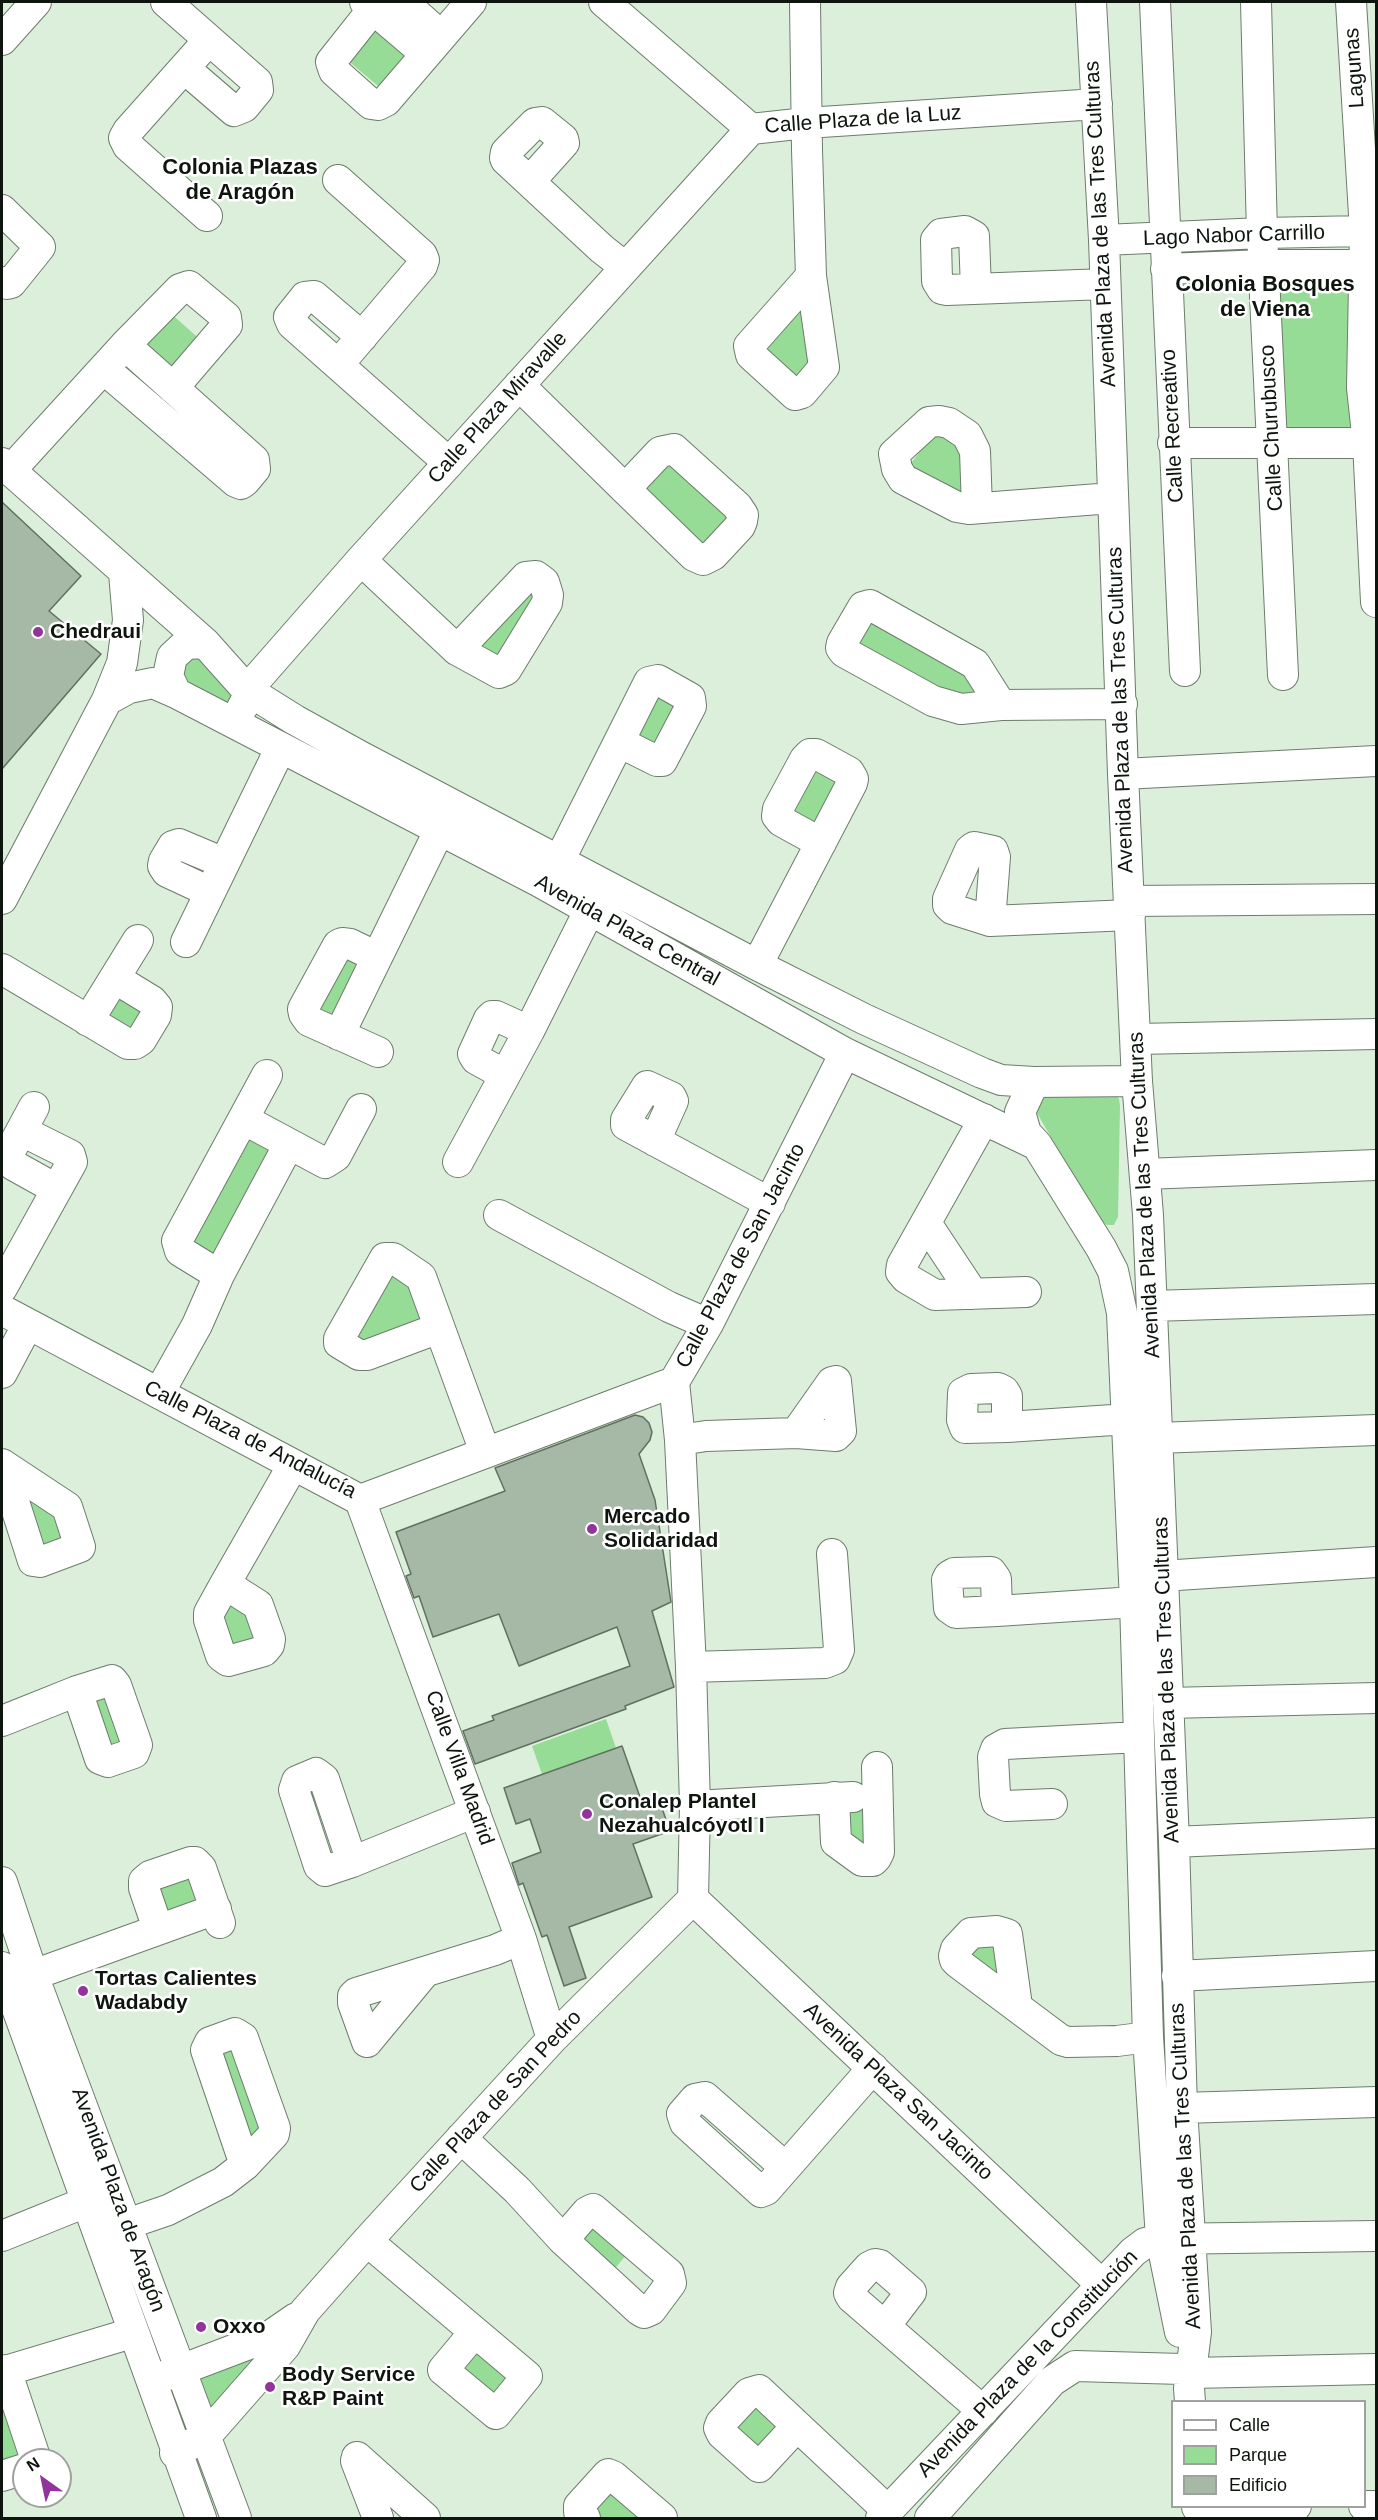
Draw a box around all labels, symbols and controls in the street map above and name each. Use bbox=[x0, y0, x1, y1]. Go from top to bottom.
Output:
street label: Lagunas bbox=[1340, 27, 1370, 109]
street label: Avenida Plaza de las Tres Culturas bbox=[1080, 60, 1122, 388]
street label: Calle Plaza de la Luz bbox=[764, 101, 962, 139]
district label: Colonia Plazas de Aragón bbox=[162, 155, 318, 206]
street label: Lago Nabor Carrillo bbox=[1143, 220, 1325, 252]
district label: Colonia Bosques de Viena bbox=[1175, 272, 1355, 324]
street label: Calle Plaza Miravalle bbox=[423, 327, 573, 489]
street label: Calle Churubusco bbox=[1255, 344, 1289, 512]
street label: Calle Recreativo bbox=[1156, 348, 1190, 504]
street label: Avenida Plaza de las Tres Culturas bbox=[1103, 546, 1139, 874]
place label: Chedraui bbox=[50, 619, 141, 645]
marker: Chedraui bbox=[31, 625, 45, 639]
street label: Avenida Plaza Central bbox=[530, 870, 724, 992]
street label: Avenida Plaza de las Tres Culturas bbox=[1124, 1031, 1166, 1359]
street label: Calle Plaza de San Jacinto bbox=[671, 1139, 811, 1373]
street label: Calle Plaza de Andalucía bbox=[140, 1376, 360, 1504]
place label: Mercado Solidaridad bbox=[604, 1504, 718, 1554]
street label: Avenida Plaza de las Tres Culturas bbox=[1149, 1516, 1185, 1844]
marker: Mercado Solidaridad bbox=[585, 1522, 599, 1536]
street label: Calle Villa Madrid bbox=[419, 1687, 499, 1849]
place label: Conalep Plantel Nezahualcóyotl I bbox=[599, 1789, 765, 1839]
marker: Conalep Plantel Nezahualcóyotl I bbox=[580, 1807, 594, 1821]
place label: Tortas Calientes Wadabdy bbox=[95, 1966, 257, 2016]
marker: Tortas Calientes Wadabdy bbox=[76, 1984, 90, 1998]
street label: Avenida Plaza San Jacinto bbox=[798, 1998, 998, 2186]
street label: Avenida Plaza de las Tres Culturas bbox=[1165, 2002, 1207, 2330]
street label: Calle Plaza de San Pedro bbox=[405, 2005, 587, 2199]
street label: Avenida Plaza de Aragón bbox=[66, 2085, 170, 2315]
street label: Avenida Plaza de la Constitución bbox=[912, 2245, 1144, 2483]
place label: Oxxo bbox=[213, 2314, 266, 2340]
marker: Oxxo bbox=[194, 2320, 208, 2334]
place label: Body Service R&P Paint bbox=[282, 2362, 415, 2412]
marker: Body Service R&P Paint bbox=[263, 2380, 277, 2394]
legend bbox=[1171, 2400, 1366, 2508]
text: Calle bbox=[1229, 2415, 1270, 2435]
text: Parque bbox=[1229, 2445, 1287, 2465]
north arrow bbox=[12, 2448, 72, 2508]
text: N bbox=[24, 2454, 42, 2474]
text: Edificio bbox=[1229, 2475, 1287, 2495]

